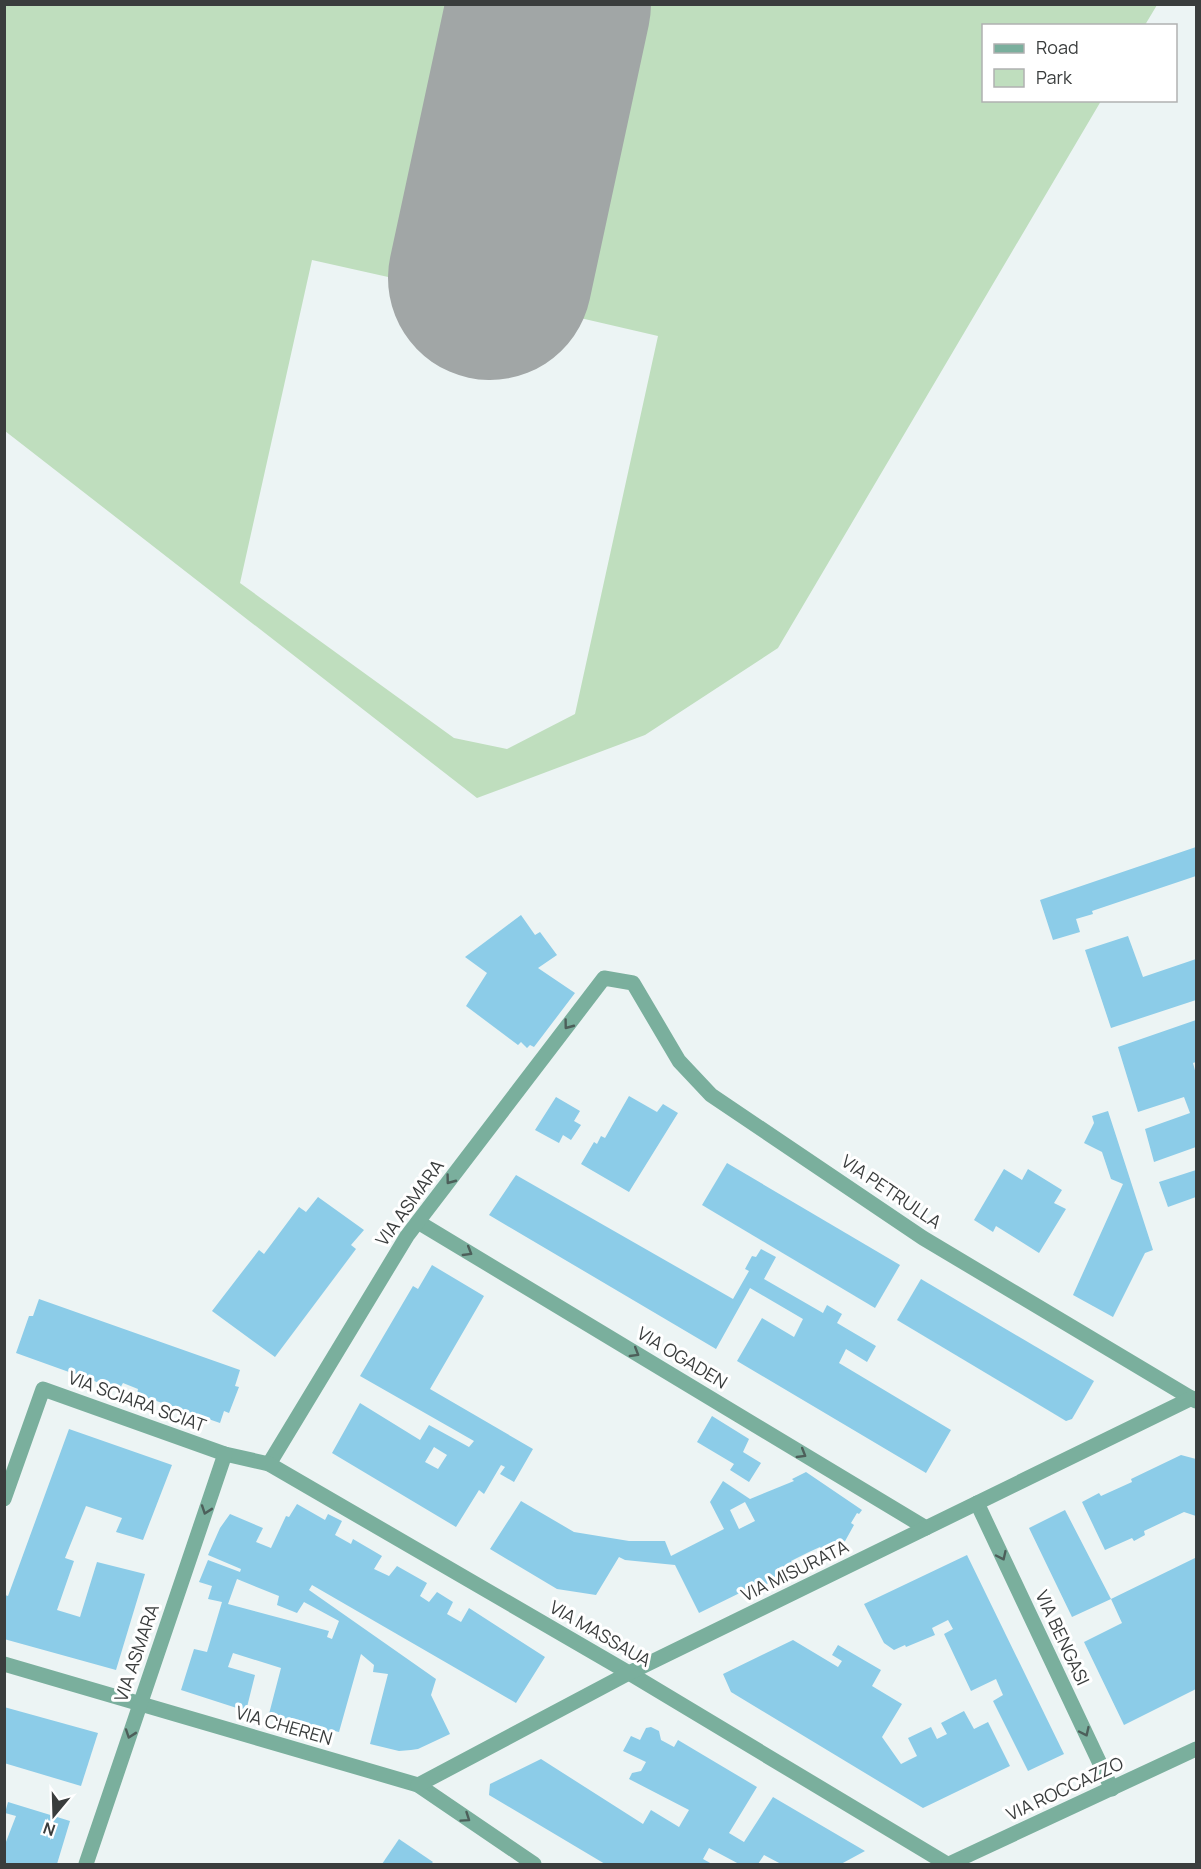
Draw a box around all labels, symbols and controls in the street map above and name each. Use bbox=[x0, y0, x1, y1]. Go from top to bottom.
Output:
legend bbox=[982, 24, 1177, 102]
text: Road bbox=[1036, 35, 1079, 59]
text: Park bbox=[1036, 65, 1073, 89]
one-way arrow bbox=[564, 1018, 575, 1029]
street label: VIA PETRULLA bbox=[837, 1149, 947, 1234]
street label: VIA ASMARA bbox=[370, 1154, 449, 1251]
one-way arrow bbox=[447, 1174, 458, 1185]
one-way arrow bbox=[462, 1245, 472, 1257]
street label: VIA OGADEN bbox=[633, 1321, 732, 1394]
one-way arrow bbox=[629, 1346, 639, 1357]
street label: VIA SCIARA SCIAT bbox=[65, 1365, 210, 1437]
one-way arrow bbox=[796, 1446, 806, 1458]
one-way arrow bbox=[201, 1504, 213, 1515]
street label: VIA MISURATA bbox=[737, 1534, 853, 1606]
one-way arrow bbox=[995, 1549, 1007, 1560]
street label: VIA BENGASI bbox=[1030, 1586, 1095, 1689]
street label: VIA MASSAUA bbox=[545, 1594, 656, 1672]
street label: VIA ASMARA bbox=[108, 1600, 164, 1705]
street label: VIA CHEREN bbox=[233, 1700, 335, 1750]
one-way arrow bbox=[1078, 1726, 1090, 1737]
one-way arrow bbox=[125, 1728, 138, 1739]
street label: VIA ROCCAZZO bbox=[1002, 1751, 1127, 1826]
north arrow bbox=[24, 1785, 84, 1845]
one-way arrow bbox=[460, 1811, 471, 1822]
text: N bbox=[40, 1817, 58, 1841]

